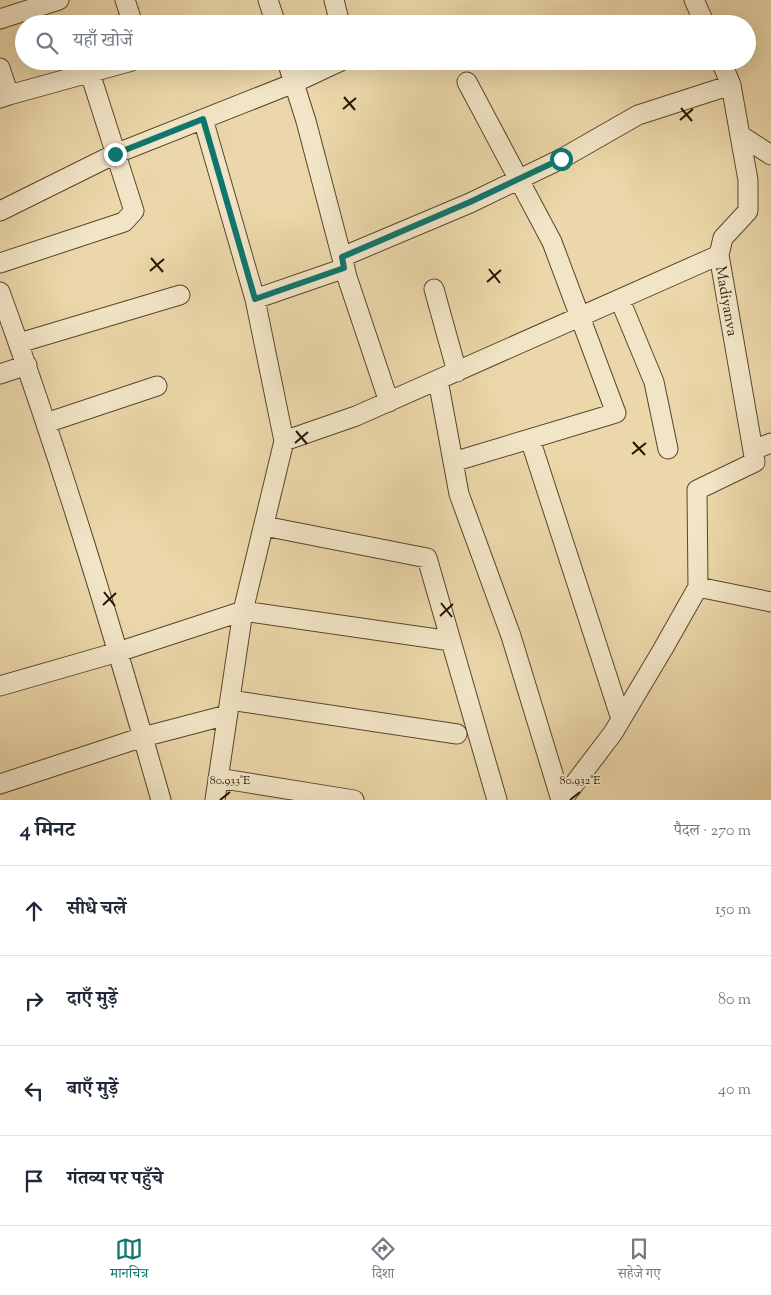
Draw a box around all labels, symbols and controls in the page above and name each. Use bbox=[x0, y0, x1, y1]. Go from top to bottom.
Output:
search box bbox=[15, 15, 756, 70]
text: यहाँ खोजें bbox=[73, 28, 133, 55]
icon: search bbox=[33, 29, 61, 57]
route end bbox=[104, 143, 127, 166]
route start bbox=[550, 148, 573, 171]
street label: Madiyanva bbox=[709, 265, 742, 338]
text: 80.933°E bbox=[210, 772, 251, 790]
text: 80.932°E bbox=[559, 772, 601, 790]
text: 4 मिनट bbox=[20, 816, 75, 846]
text: पैदल · 270 m bbox=[674, 820, 751, 843]
text: सीधे चलें bbox=[67, 896, 126, 923]
icon: ahead bbox=[20, 897, 48, 925]
text: 150 m bbox=[715, 899, 751, 922]
text: दाएँ मुड़ें bbox=[67, 986, 118, 1013]
icon: right bbox=[20, 987, 48, 1015]
text: 80 m bbox=[718, 989, 751, 1012]
text: बाएँ मुड़ें bbox=[67, 1076, 118, 1103]
icon: left bbox=[20, 1077, 48, 1105]
text: 40 m bbox=[718, 1079, 751, 1102]
text: गंतव्य पर पहुँचे bbox=[67, 1166, 163, 1193]
icon: arrive bbox=[20, 1167, 48, 1195]
tab: मानचित्र bbox=[110, 1235, 148, 1287]
tab: दिशा bbox=[369, 1235, 397, 1287]
tab: सहेजे गए bbox=[618, 1235, 661, 1287]

